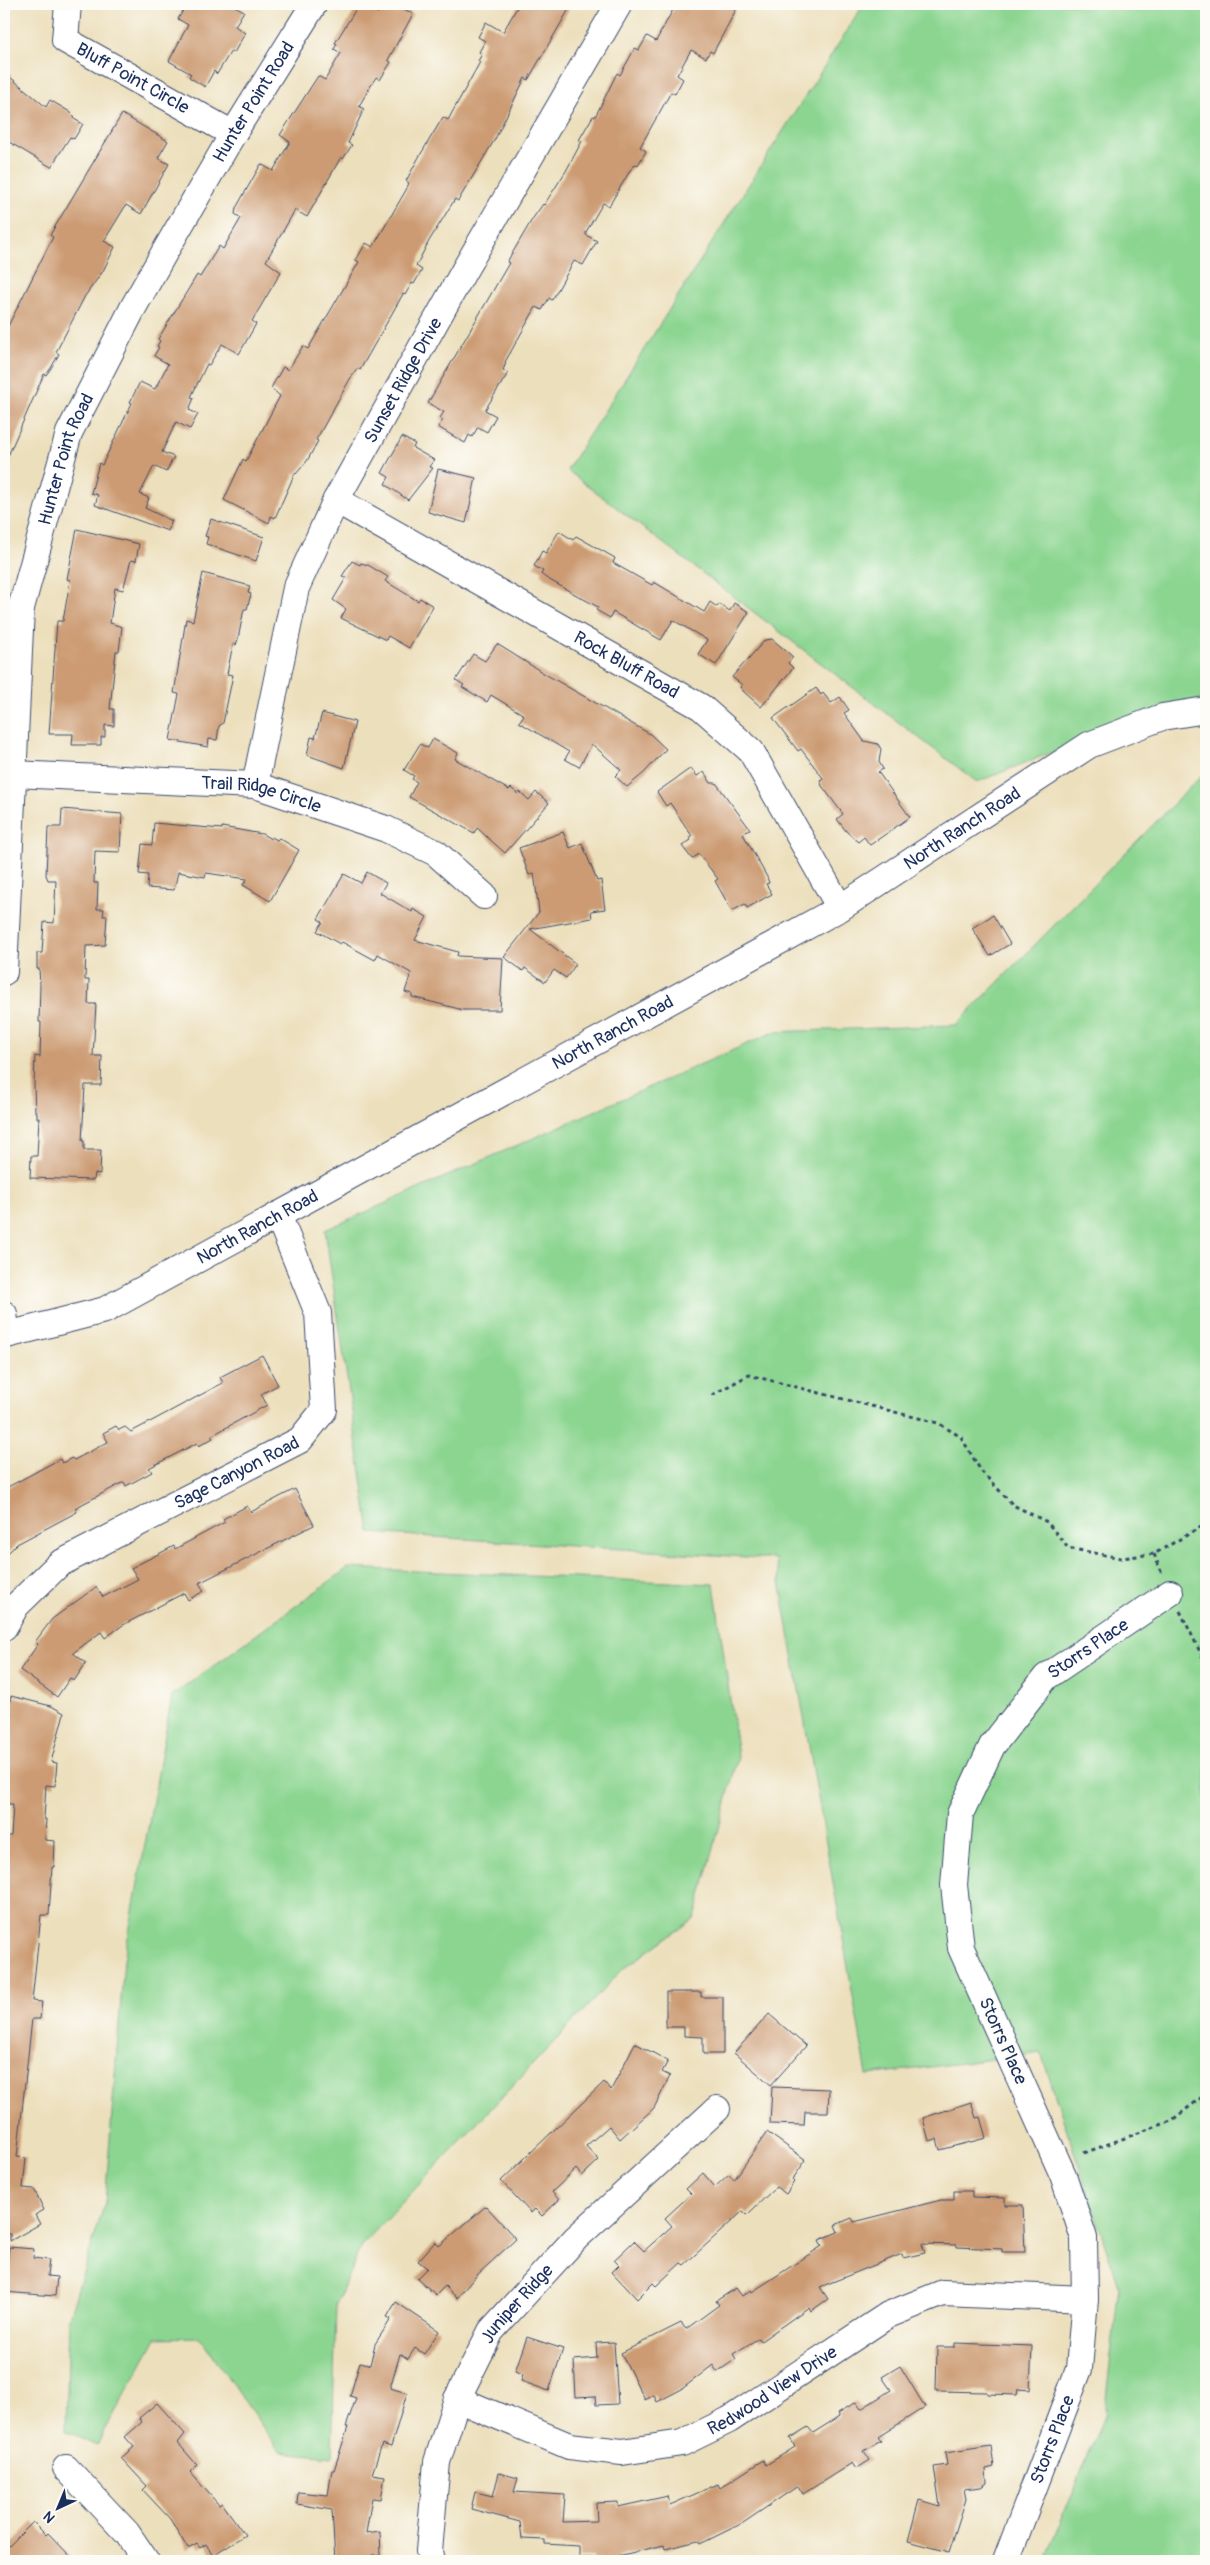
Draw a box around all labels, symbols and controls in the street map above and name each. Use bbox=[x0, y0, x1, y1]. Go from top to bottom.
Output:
street label: Bluff Point Circle bbox=[72, 37, 194, 119]
street label: Hunter Point Road bbox=[207, 37, 299, 167]
street label: Sunset Ridge Drive bbox=[359, 313, 447, 447]
street label: Hunter Point Road bbox=[33, 389, 99, 528]
street label: Rock Bluff Road bbox=[570, 626, 683, 704]
street label: Trail Ridge Circle bbox=[201, 771, 324, 818]
street label: North Ranch Road bbox=[899, 781, 1025, 875]
street label: North Ranch Road bbox=[548, 990, 678, 1075]
street label: North Ranch Road bbox=[193, 1184, 322, 1269]
street label: Sage Canyon Road bbox=[170, 1431, 303, 1514]
street label: Storrs Place bbox=[1043, 1613, 1133, 1684]
street label: Storrs Place bbox=[974, 1994, 1032, 2088]
street label: Juniper Ridge bbox=[475, 2259, 558, 2347]
street label: Redwood View Drive bbox=[704, 2340, 842, 2440]
street label: Storrs Place bbox=[1025, 2392, 1080, 2487]
north arrow bbox=[32, 2482, 82, 2532]
text: N bbox=[40, 2508, 59, 2526]

